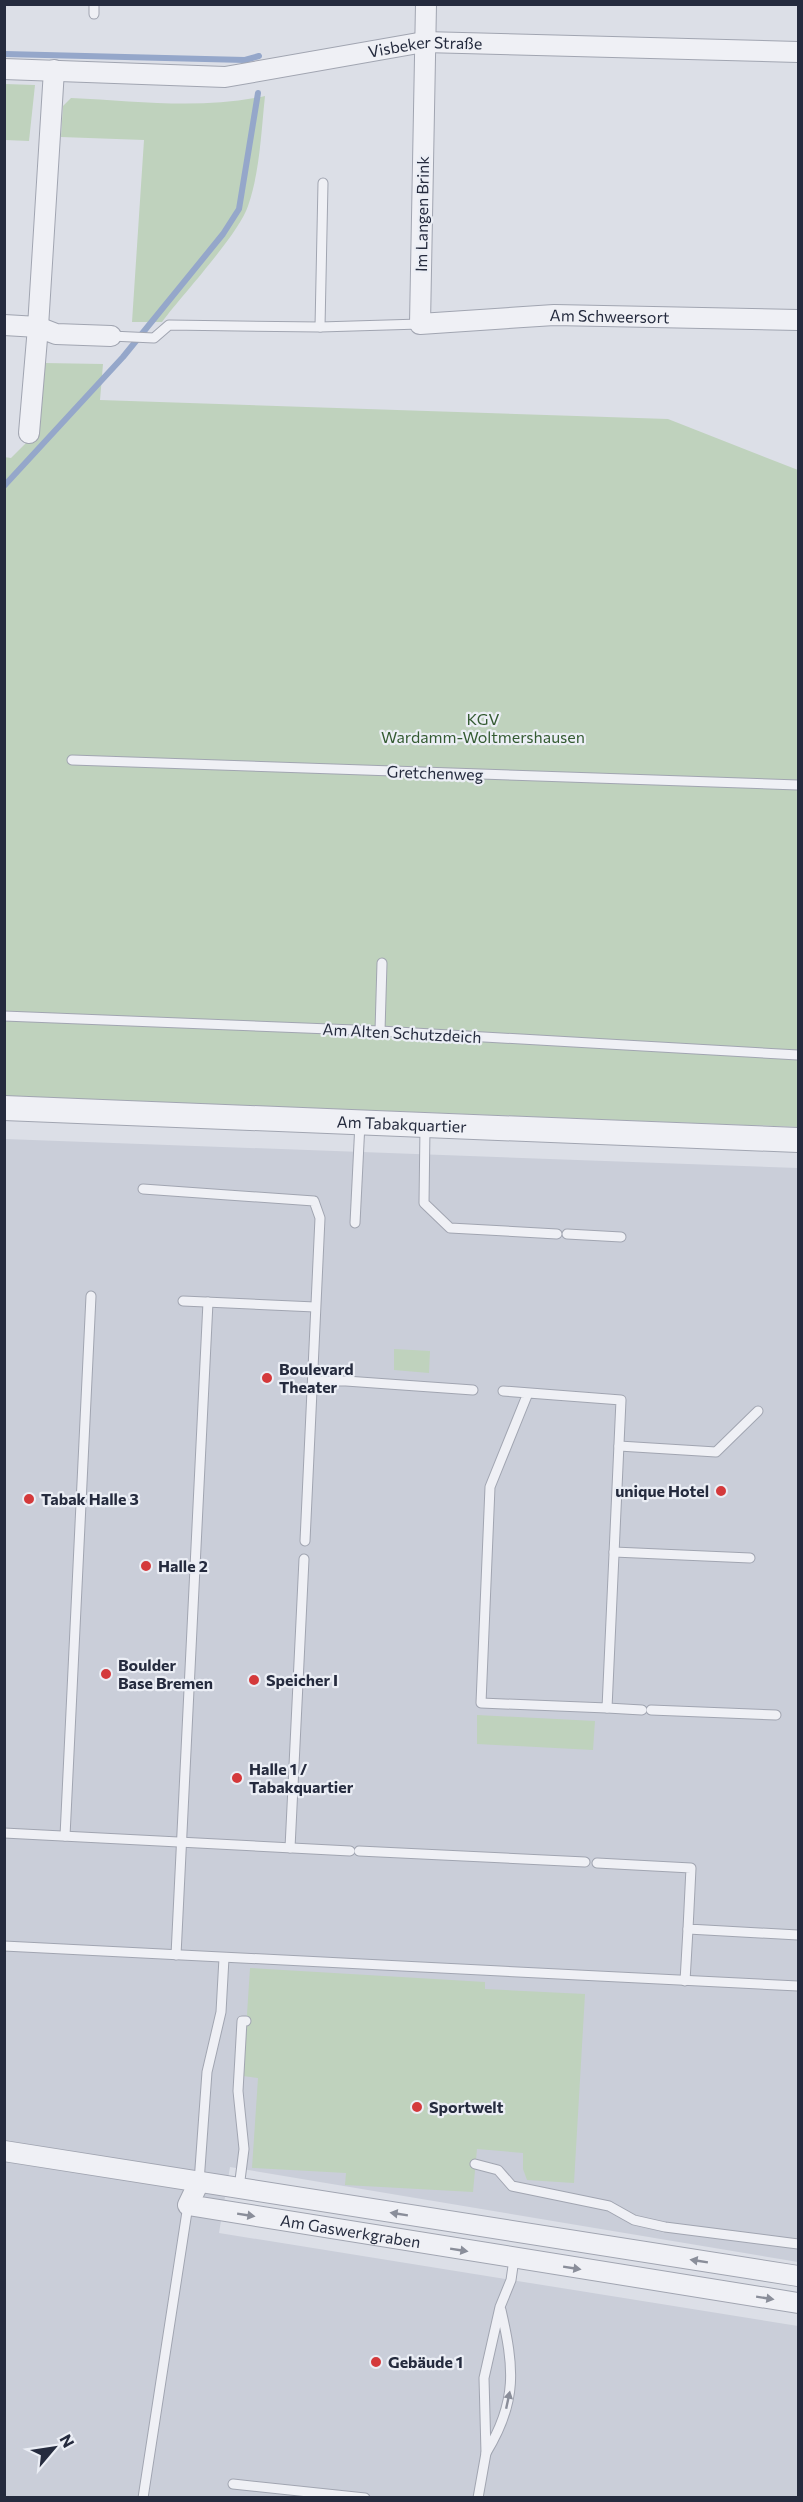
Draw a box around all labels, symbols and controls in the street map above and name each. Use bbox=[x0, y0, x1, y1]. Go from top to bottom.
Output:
street label: Visbeker Straße bbox=[366, 32, 483, 61]
street label: Im Langen Brink bbox=[411, 155, 432, 272]
street label: Am Schweersort bbox=[550, 305, 670, 326]
park label: KGV Wardamm-Woltmershausen bbox=[381, 709, 585, 746]
street label: Gretchenweg bbox=[386, 761, 484, 784]
street label: Am Alten Schutzdeich bbox=[322, 1019, 482, 1046]
street label: Am Tabakquartier bbox=[336, 1111, 468, 1136]
place label: Boulevard Theater bbox=[279, 1359, 354, 1396]
marker: Boulevard Theater bbox=[260, 1371, 274, 1385]
place label: unique Hotel bbox=[615, 1481, 709, 1500]
marker: unique Hotel bbox=[714, 1484, 728, 1498]
place label: Tabak Halle 3 bbox=[41, 1489, 139, 1508]
marker: Tabak Halle 3 bbox=[22, 1492, 36, 1506]
place label: Halle 2 bbox=[158, 1556, 208, 1575]
marker: Halle 2 bbox=[139, 1559, 153, 1573]
place label: Boulder Base Bremen bbox=[118, 1655, 213, 1692]
marker: Boulder Base Bremen bbox=[99, 1667, 113, 1681]
place label: Speicher I bbox=[266, 1670, 338, 1689]
marker: Speicher I bbox=[247, 1673, 261, 1687]
place label: Halle 1 / Tabakquartier bbox=[249, 1759, 354, 1796]
marker: Halle 1 / Tabakquartier bbox=[230, 1771, 244, 1785]
place label: Sportwelt bbox=[429, 2097, 504, 2116]
marker: Sportwelt bbox=[410, 2100, 424, 2114]
one-way arrow bbox=[236, 2210, 255, 2219]
street label: Am Gaswerkgraben bbox=[279, 2210, 422, 2251]
one-way arrow bbox=[390, 2210, 409, 2219]
one-way arrow bbox=[450, 2246, 469, 2255]
one-way arrow bbox=[690, 2257, 709, 2266]
one-way arrow bbox=[563, 2264, 582, 2273]
one-way arrow bbox=[755, 2293, 774, 2302]
place label: Gebäude 1 bbox=[388, 2352, 463, 2371]
marker: Gebäude 1 bbox=[369, 2355, 383, 2369]
one-way arrow bbox=[503, 2391, 513, 2409]
north arrow bbox=[24, 2418, 84, 2478]
text: N bbox=[56, 2431, 79, 2450]

